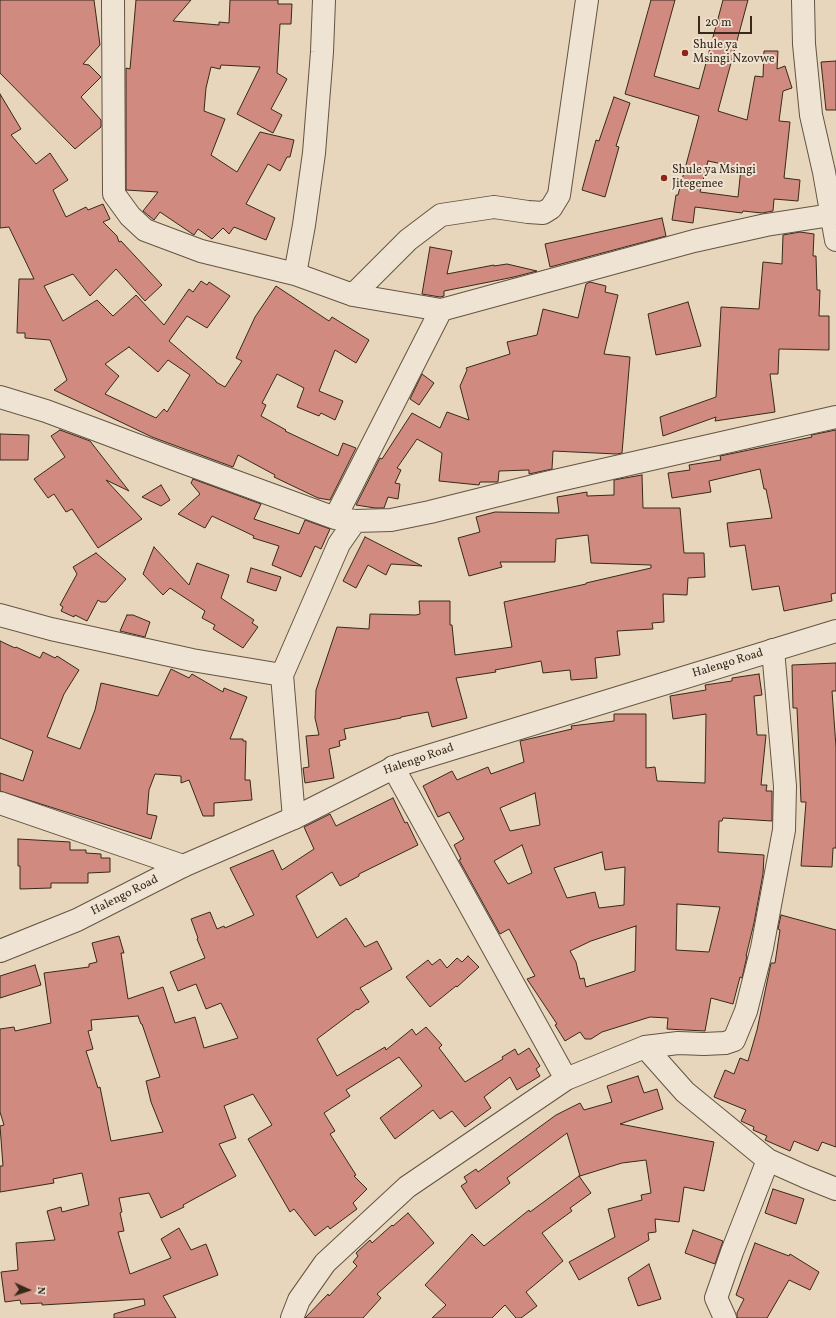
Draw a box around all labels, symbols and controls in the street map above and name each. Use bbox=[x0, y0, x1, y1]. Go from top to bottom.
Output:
scale bar bbox=[700, 8, 754, 34]
text: 20 m bbox=[705, 15, 732, 31]
place label: Shule ya Msingi Nzovwe bbox=[693, 39, 775, 67]
marker: Shule ya Msingi Nzovwe bbox=[680, 48, 690, 58]
place label: Shule ya Msingi Jitegemee bbox=[672, 164, 756, 192]
marker: Shule ya Msingi Jitegemee bbox=[659, 173, 669, 183]
street label: Halengo Road bbox=[691, 646, 765, 682]
street label: Halengo Road bbox=[382, 741, 456, 779]
street label: Halengo Road bbox=[89, 873, 161, 919]
north arrow bbox=[8, 1270, 48, 1310]
text: N bbox=[33, 1286, 48, 1295]

